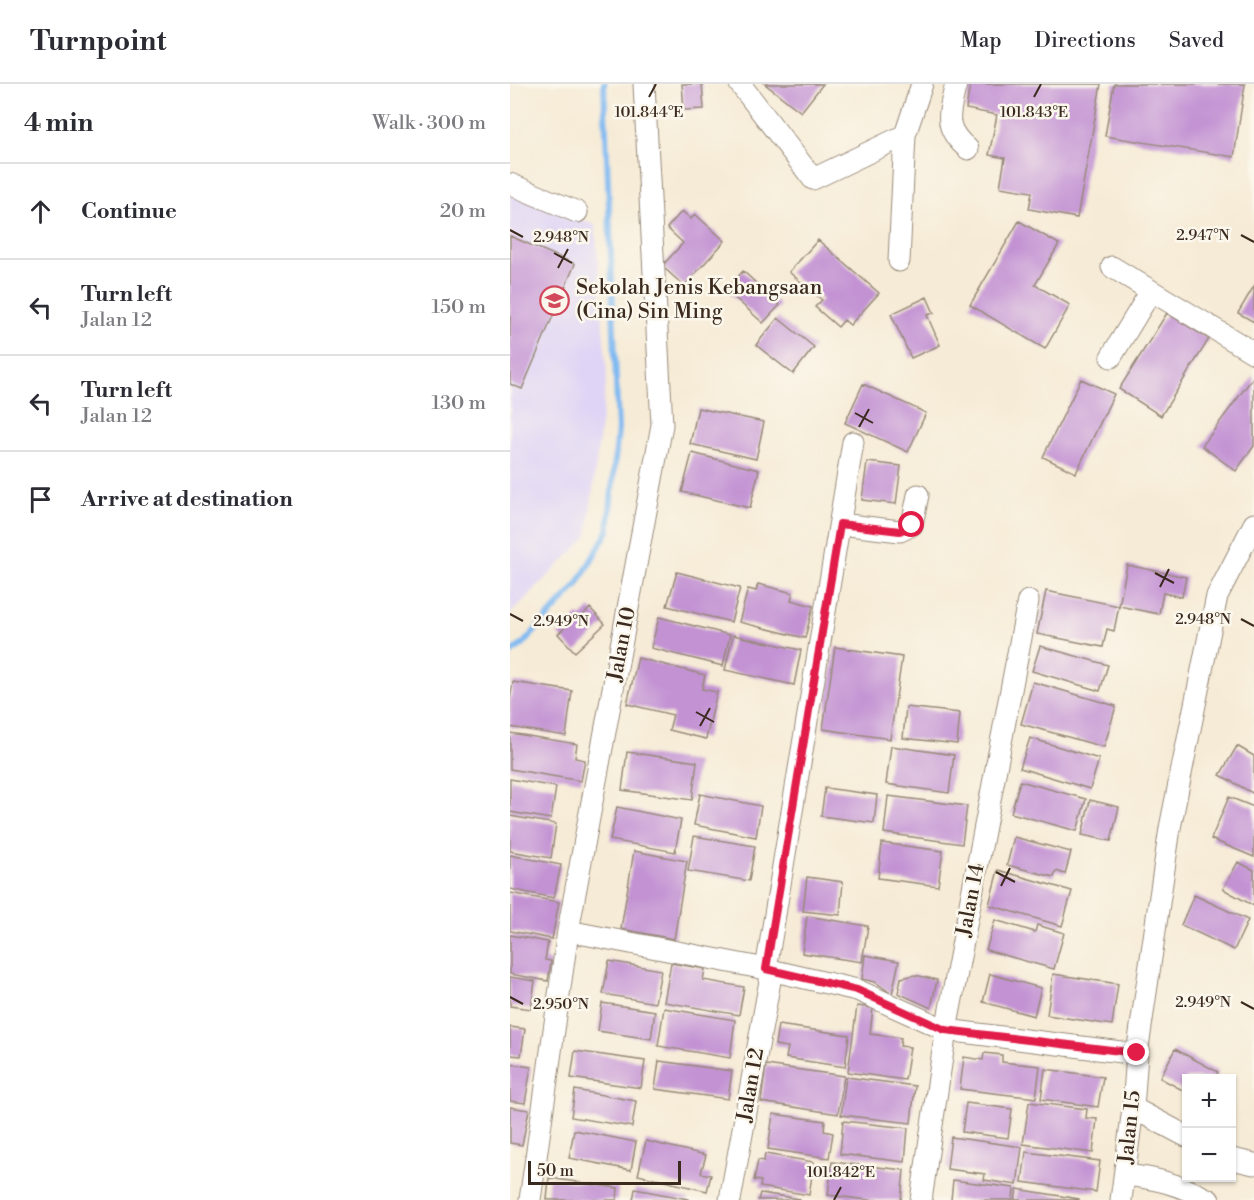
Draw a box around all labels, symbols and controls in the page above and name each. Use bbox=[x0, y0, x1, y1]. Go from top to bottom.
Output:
text: Turnpoint bbox=[30, 24, 166, 59]
text: Map bbox=[960, 28, 1002, 54]
text: Directions bbox=[1035, 28, 1136, 54]
text: Saved bbox=[1169, 28, 1224, 54]
text: 101.844°E bbox=[615, 103, 683, 122]
text: 101.843°E bbox=[1000, 103, 1068, 122]
text: 4 min bbox=[24, 107, 94, 139]
text: Walk · 300 m bbox=[372, 111, 486, 136]
icon: ahead bbox=[24, 195, 57, 228]
text: Continue bbox=[81, 198, 177, 225]
text: 20 m bbox=[440, 199, 486, 224]
text: 2.947°N bbox=[1176, 226, 1230, 245]
text: 2.948°N bbox=[533, 228, 589, 247]
place label: Sekolah Jenis Kebangsaan (Cina) Sin Ming bbox=[576, 275, 823, 325]
text: Turn left bbox=[81, 281, 172, 308]
school or university icon: Sekolah Jenis Kebangsaan (Cina) Sin Ming bbox=[539, 284, 571, 316]
icon: left bbox=[24, 291, 57, 324]
text: 150 m bbox=[431, 295, 486, 320]
text: Jalan 12 bbox=[81, 308, 152, 333]
text: Turn left bbox=[81, 377, 172, 404]
icon: left bbox=[24, 387, 57, 420]
text: 130 m bbox=[431, 391, 486, 416]
text: Jalan 12 bbox=[81, 404, 152, 429]
icon: arrive bbox=[24, 483, 57, 516]
text: Arrive at destination bbox=[81, 486, 293, 513]
route start bbox=[898, 511, 924, 537]
street label: Jalan 10 bbox=[602, 604, 642, 685]
text: 2.948°N bbox=[1175, 610, 1231, 629]
text: 2.949°N bbox=[533, 612, 589, 631]
street label: Jalan 14 bbox=[951, 861, 991, 940]
text: 2.949°N bbox=[1175, 993, 1231, 1012]
text: 2.950°N bbox=[533, 995, 589, 1014]
route end bbox=[1123, 1039, 1149, 1065]
street label: Jalan 12 bbox=[732, 1046, 770, 1125]
map controls bbox=[1182, 1074, 1236, 1182]
button: + bbox=[1182, 1074, 1236, 1128]
street label: Jalan 15 bbox=[1113, 1089, 1147, 1166]
button: − bbox=[1182, 1128, 1236, 1182]
scale bar bbox=[528, 1158, 681, 1186]
text: 50 m bbox=[537, 1161, 574, 1181]
text: 101.842°E bbox=[807, 1163, 875, 1182]

